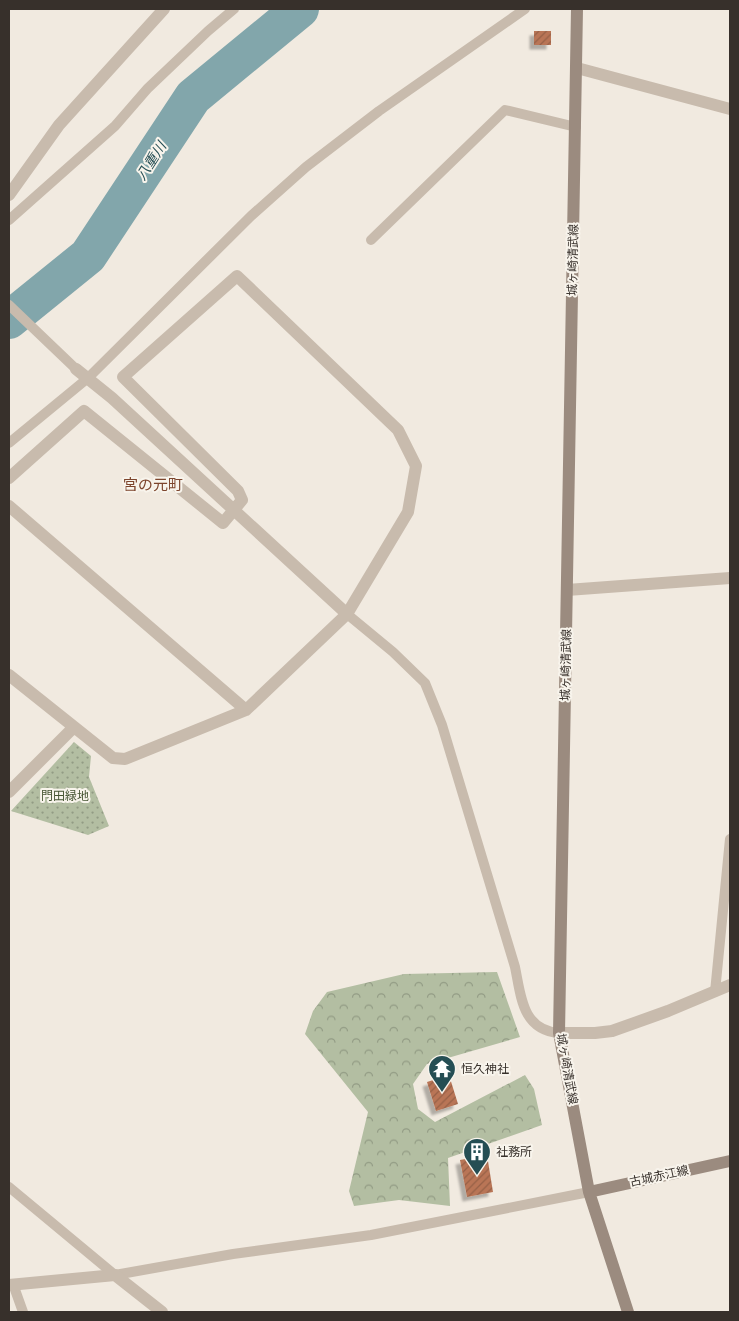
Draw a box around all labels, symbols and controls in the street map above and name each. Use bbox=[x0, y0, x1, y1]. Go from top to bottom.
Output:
water label: 八重川 bbox=[133, 137, 171, 184]
street label: 城ヶ崎清武線 bbox=[565, 224, 581, 296]
district label: 宮の元町 bbox=[123, 476, 183, 494]
street label: 城ヶ崎清武線 bbox=[558, 629, 574, 701]
park label: 門田緑地 bbox=[41, 789, 89, 803]
street label: 城ヶ崎清武線 bbox=[554, 1032, 580, 1106]
temple icon: 恒久神社 bbox=[427, 1054, 457, 1093]
place label: 恒久神社 bbox=[461, 1062, 509, 1076]
building icon: 社務所 bbox=[462, 1137, 492, 1176]
place label: 社務所 bbox=[496, 1145, 532, 1159]
street label: 古城赤江線 bbox=[628, 1163, 690, 1189]

